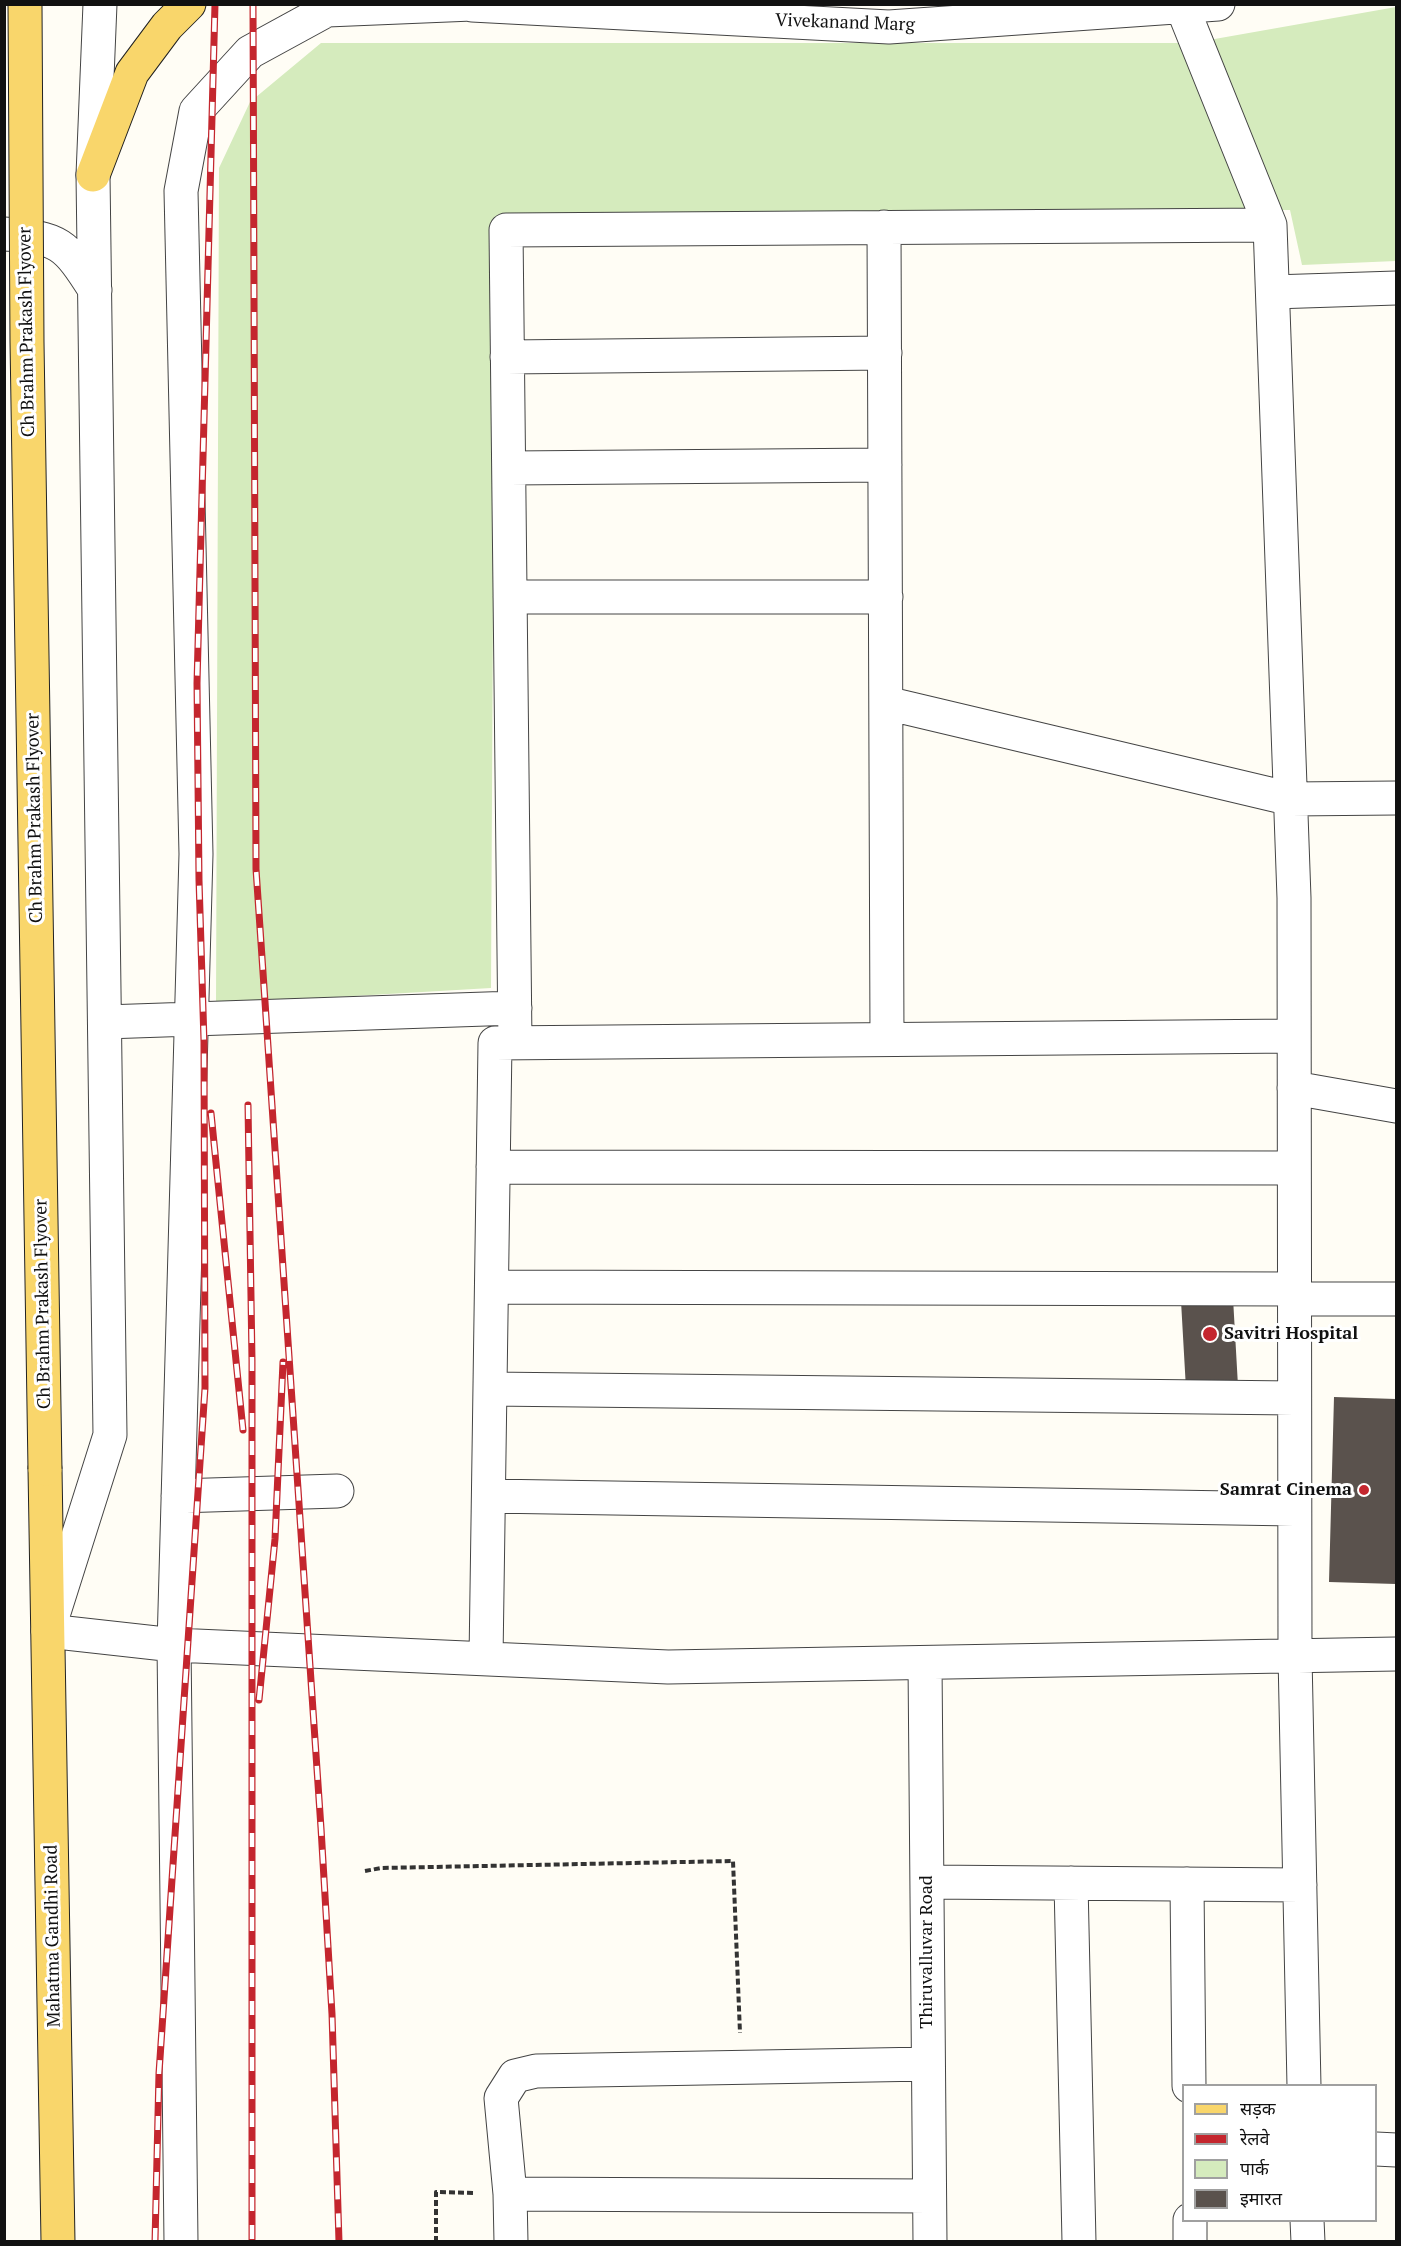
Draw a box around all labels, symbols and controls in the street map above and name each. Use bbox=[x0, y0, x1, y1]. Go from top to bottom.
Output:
street label: Vivekanand Marg bbox=[775, 10, 915, 36]
street label: Ch Brahm Prakash Flyover bbox=[14, 227, 40, 437]
street label: Ch Brahm Prakash Flyover bbox=[22, 713, 48, 923]
street label: Ch Brahm Prakash Flyover bbox=[30, 1199, 56, 1409]
place label: Savitri Hospital bbox=[1224, 1323, 1358, 1345]
marker: Savitri Hospital bbox=[1201, 1325, 1219, 1343]
place label: Samrat Cinema bbox=[1220, 1479, 1352, 1501]
marker: Samrat Cinema bbox=[1357, 1483, 1371, 1497]
street label: Mahatma Gandhi Road bbox=[41, 1844, 65, 2028]
street label: Thiruvalluvar Road bbox=[916, 1875, 938, 2029]
legend bbox=[1182, 2084, 1377, 2222]
text: सड़क bbox=[1240, 2096, 1276, 2120]
text: रेलवे bbox=[1240, 2126, 1270, 2150]
text: पार्क bbox=[1240, 2156, 1269, 2180]
text: इमारत bbox=[1240, 2186, 1282, 2210]

